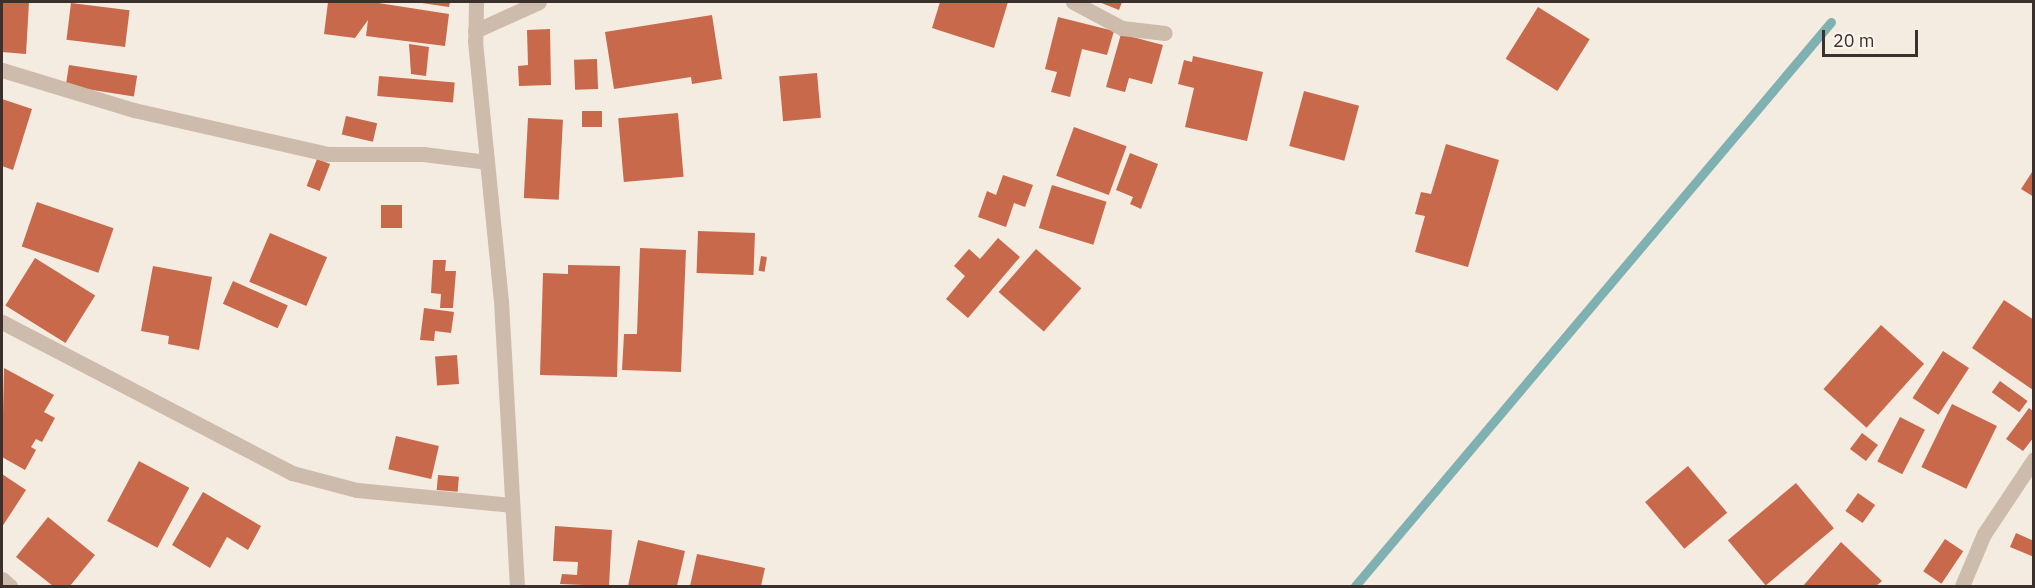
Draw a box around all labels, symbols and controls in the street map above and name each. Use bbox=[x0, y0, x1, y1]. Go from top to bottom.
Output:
scale bar bbox=[1825, 18, 1921, 56]
text: 20 m bbox=[1833, 29, 1875, 52]

